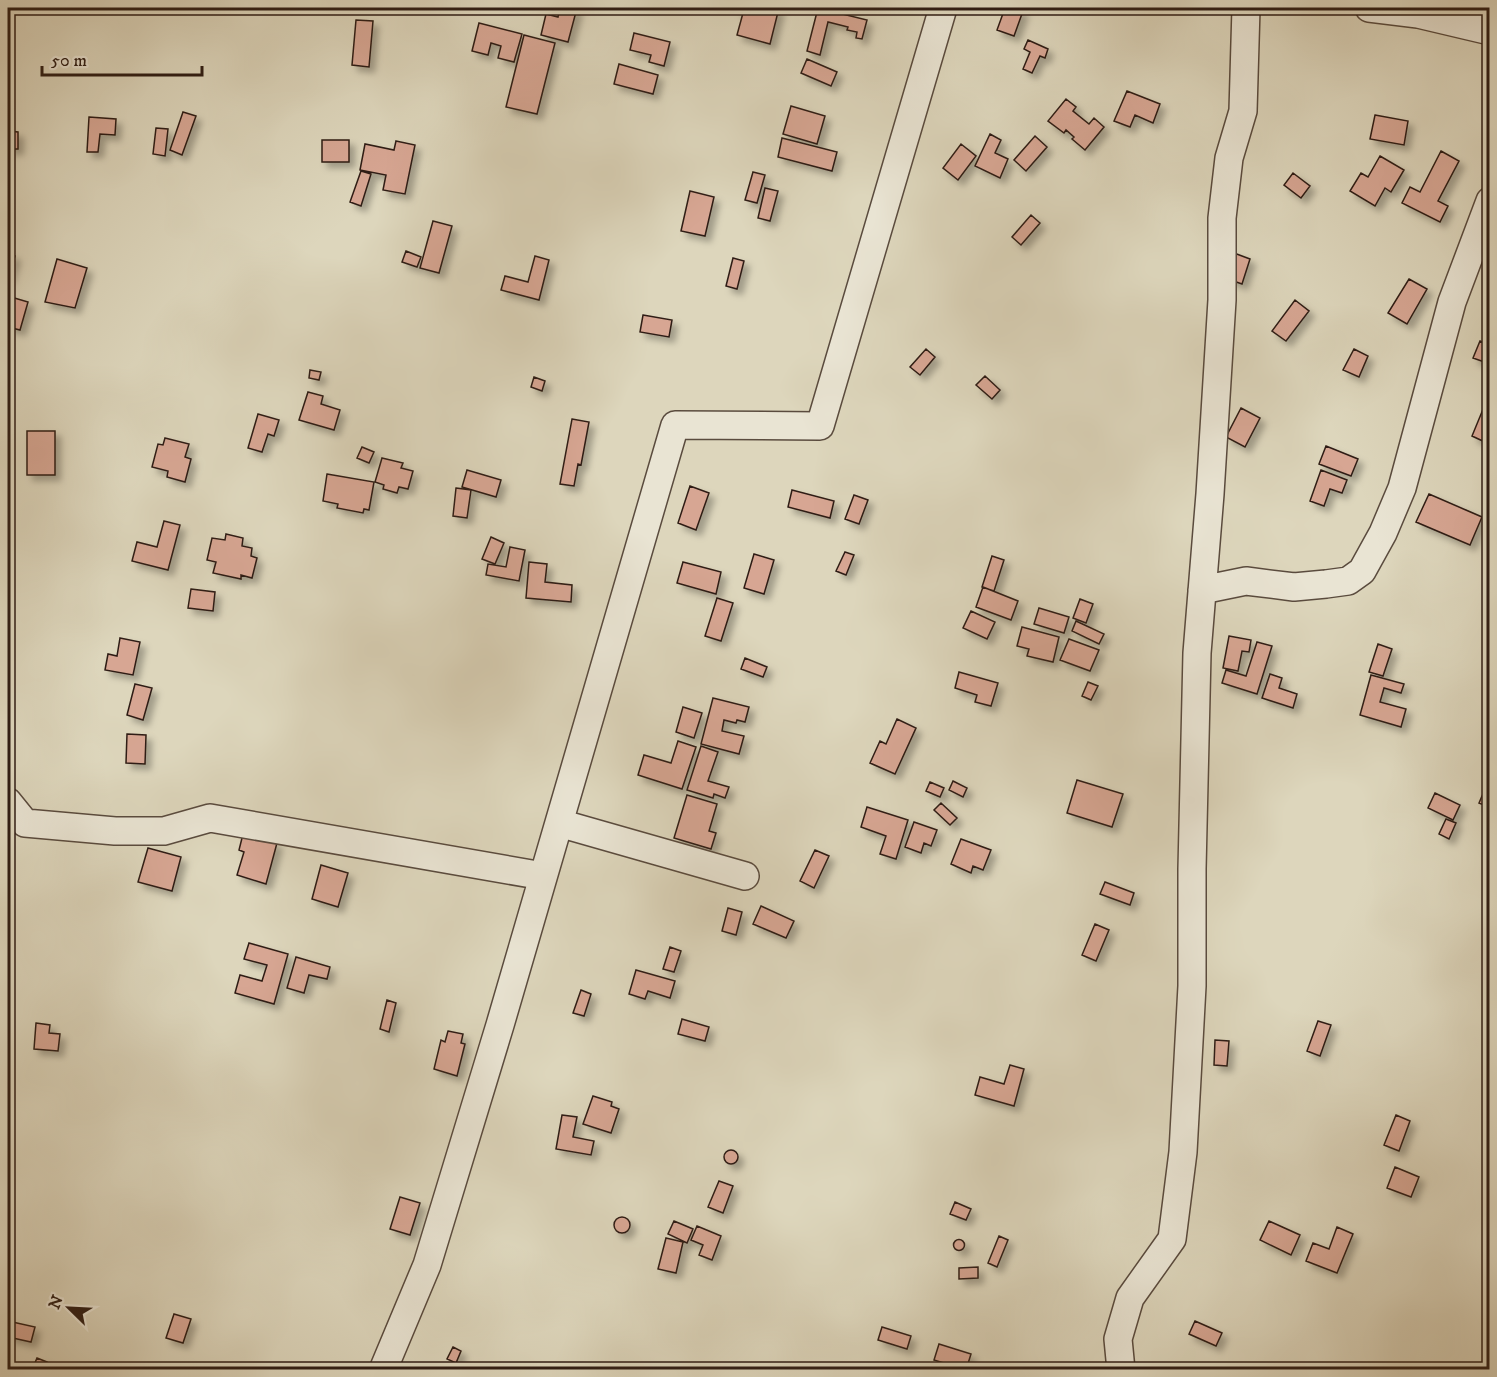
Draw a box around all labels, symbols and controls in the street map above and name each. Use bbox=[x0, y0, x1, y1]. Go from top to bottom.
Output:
scale bar bbox=[42, 39, 202, 77]
text: 50 m bbox=[51, 50, 87, 72]
north arrow bbox=[39, 1278, 99, 1338]
text: N bbox=[44, 1292, 68, 1312]

